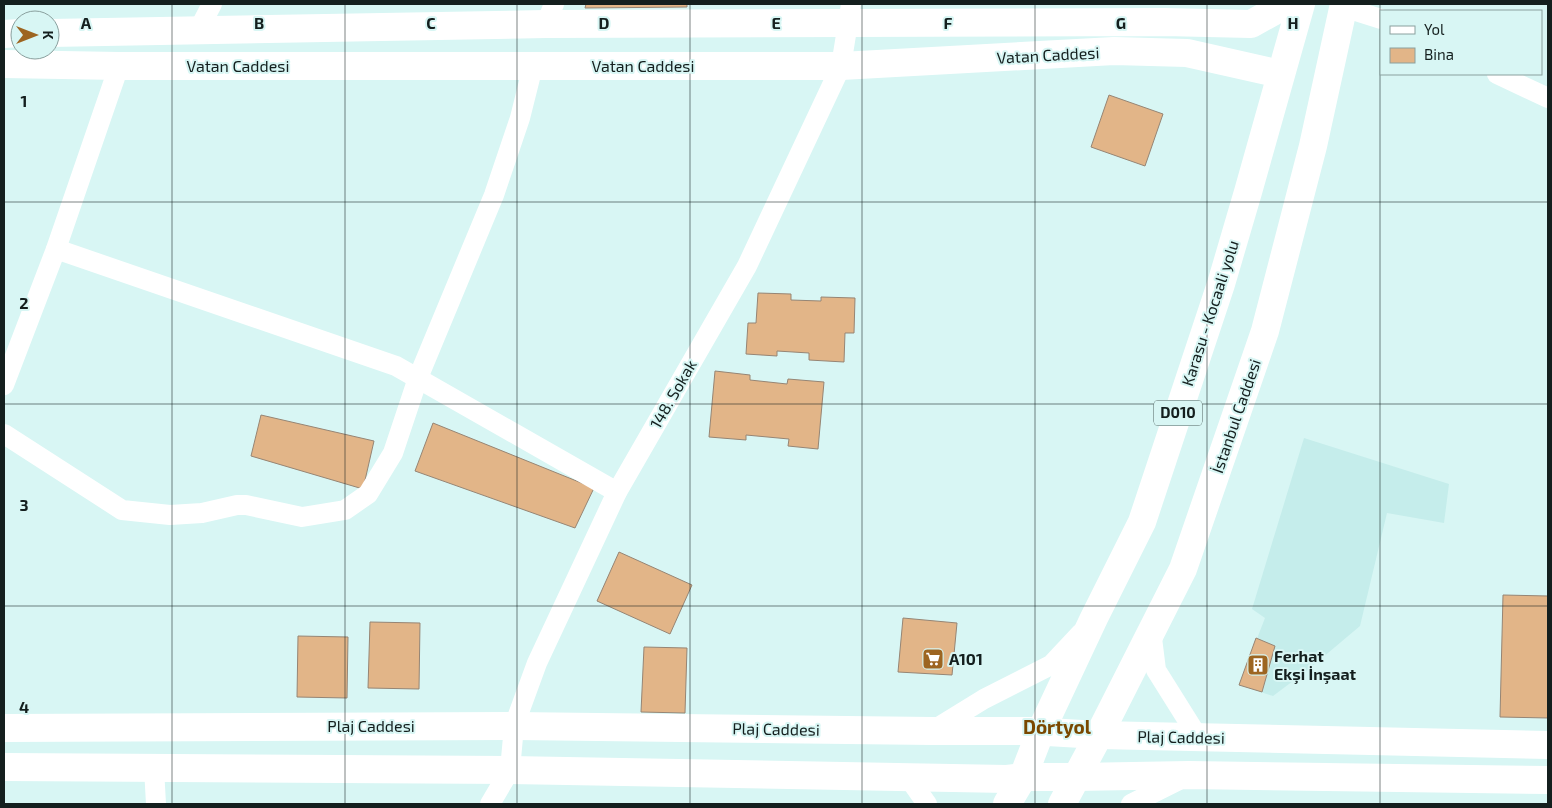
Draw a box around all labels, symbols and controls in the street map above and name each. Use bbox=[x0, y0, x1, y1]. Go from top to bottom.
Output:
north arrow bbox=[10, 10, 60, 60]
legend bbox=[1380, 10, 1542, 75]
text: A bbox=[81, 13, 92, 32]
text: B bbox=[254, 13, 264, 32]
text: C bbox=[426, 13, 436, 32]
text: D bbox=[599, 13, 610, 32]
text: E bbox=[771, 13, 781, 32]
text: F bbox=[944, 13, 953, 32]
text: G bbox=[1116, 13, 1126, 32]
text: H bbox=[1287, 13, 1299, 32]
text: Yol bbox=[1424, 20, 1445, 38]
text: K bbox=[40, 31, 57, 40]
street label: Vatan Caddesi bbox=[996, 42, 1100, 67]
text: Bina bbox=[1424, 45, 1454, 63]
street label: Vatan Caddesi bbox=[187, 56, 289, 75]
street label: Vatan Caddesi bbox=[592, 56, 694, 75]
text: 1 bbox=[21, 91, 27, 110]
street label: Karasu - Kocaali yolu bbox=[1177, 238, 1242, 388]
text: 2 bbox=[19, 293, 29, 312]
street label: 148. Sokak bbox=[645, 356, 700, 432]
street label: İstanbul Caddesi bbox=[1207, 356, 1264, 475]
road number: D010 bbox=[1154, 400, 1202, 426]
text: 3 bbox=[19, 495, 29, 514]
place label: Ferhat Ekşi İnşaat bbox=[1274, 646, 1357, 685]
supermarket icon: A101 bbox=[921, 647, 945, 671]
place label: A101 bbox=[949, 649, 983, 668]
building icon: Ferhat Ekşi İnşaat bbox=[1246, 653, 1270, 677]
text: 4 bbox=[19, 697, 29, 716]
district label: Dörtyol bbox=[1023, 715, 1092, 739]
street label: Plaj Caddesi bbox=[327, 716, 415, 736]
street label: Plaj Caddesi bbox=[732, 718, 820, 740]
street label: Plaj Caddesi bbox=[1137, 726, 1225, 748]

